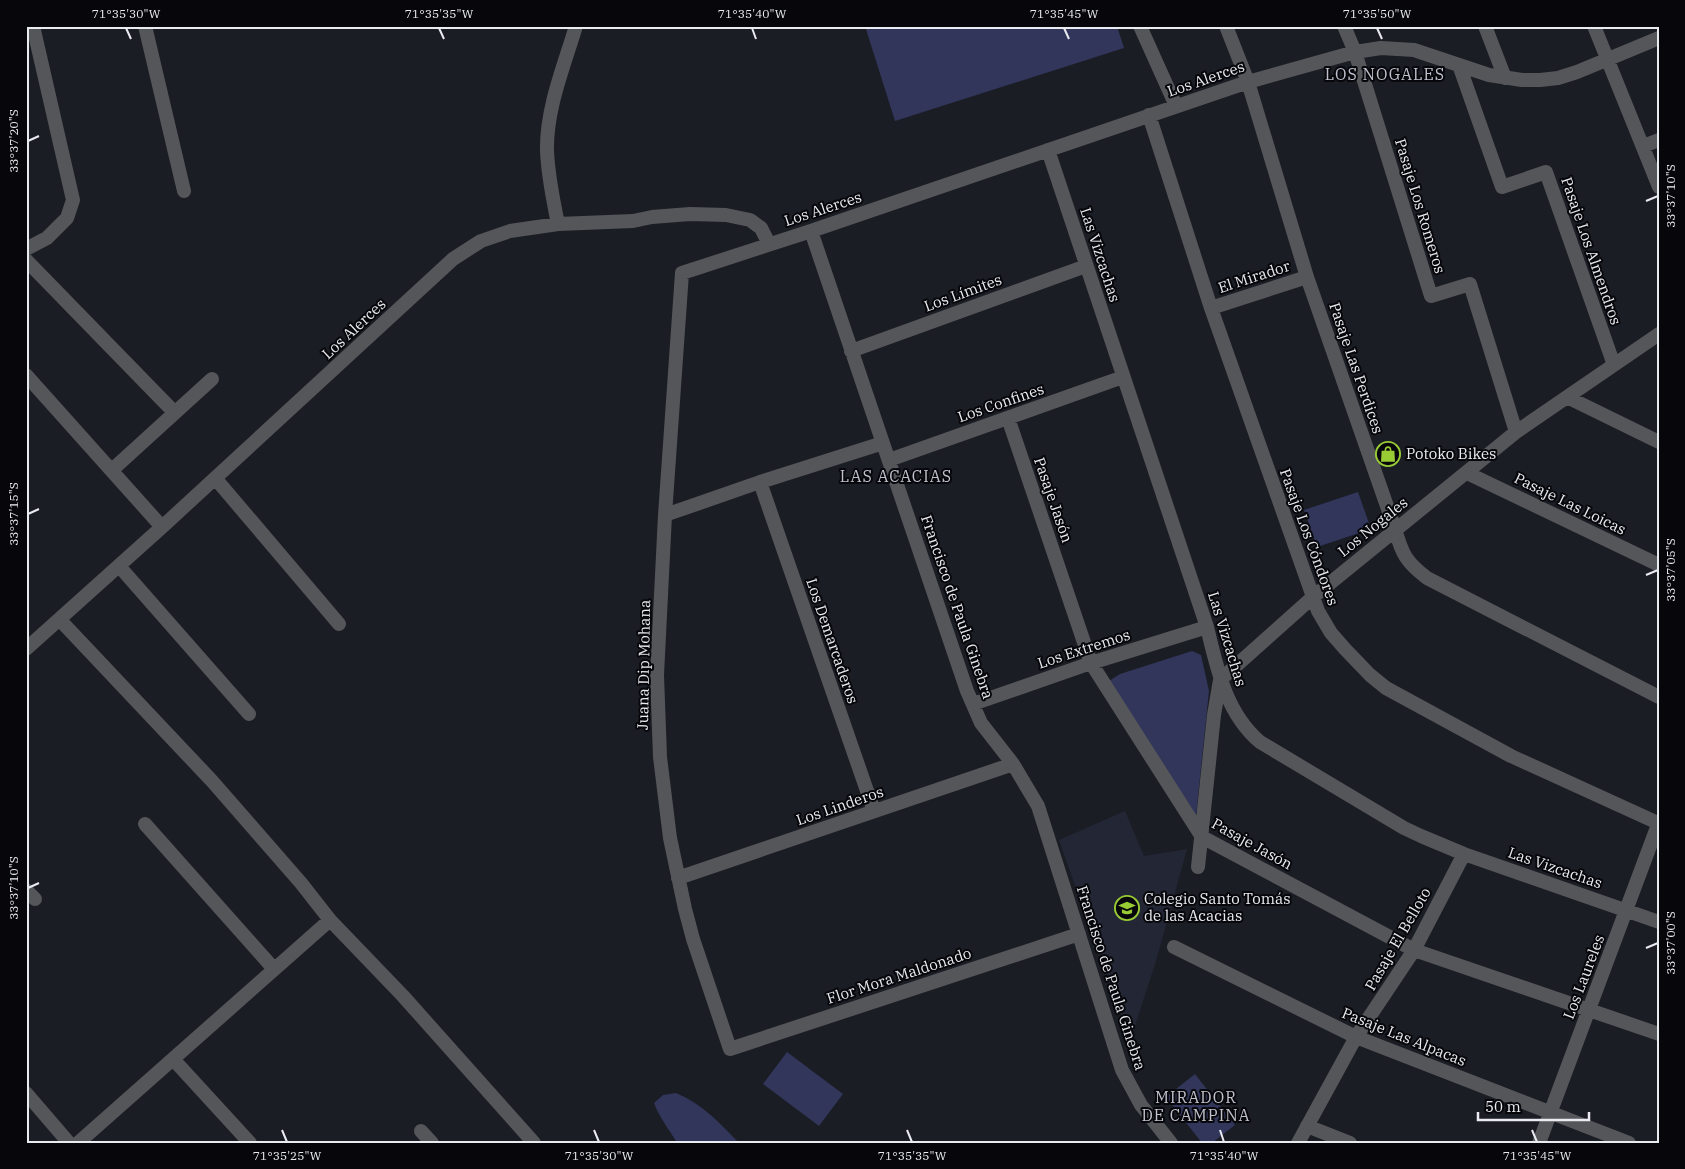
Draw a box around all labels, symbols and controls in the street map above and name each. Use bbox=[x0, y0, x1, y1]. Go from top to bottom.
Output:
text: 71°35'30"W bbox=[92, 6, 161, 21]
text: 71°35'35"W bbox=[405, 6, 474, 21]
text: 71°35'40"W bbox=[718, 6, 787, 21]
text: 71°35'45"W bbox=[1030, 6, 1099, 21]
text: 71°35'50"W bbox=[1343, 6, 1412, 21]
street label: Los Alerces bbox=[1165, 56, 1247, 101]
district label: LOS NOGALES bbox=[1325, 64, 1445, 84]
text: 33°37'20"S bbox=[6, 109, 21, 173]
street label: Pasaje Los Romeros bbox=[1391, 136, 1450, 276]
text: 33°37'10"S bbox=[1663, 164, 1678, 228]
street label: Pasaje Los Almendros bbox=[1557, 174, 1626, 327]
street label: Los Alerces bbox=[782, 187, 864, 230]
street label: Las Vizcachas bbox=[1076, 205, 1125, 305]
street label: El Mirador bbox=[1215, 256, 1293, 297]
street label: Los Límites bbox=[921, 270, 1004, 315]
street label: Los Alerces bbox=[318, 294, 390, 363]
street label: Pasaje Las Perdices bbox=[1325, 300, 1388, 436]
street label: Los Confines bbox=[955, 379, 1047, 426]
shop icon: Potoko Bikes bbox=[1375, 441, 1401, 467]
place label: Potoko Bikes bbox=[1406, 444, 1496, 463]
street label: Pasaje Jasón bbox=[1030, 455, 1077, 546]
district label: LAS ACACIAS bbox=[840, 466, 952, 486]
street label: Pasaje Los Cóndores bbox=[1276, 466, 1343, 608]
street label: Pasaje Las Loicas bbox=[1511, 468, 1629, 539]
text: 33°37'15"S bbox=[6, 482, 21, 546]
street label: Los Nogales bbox=[1334, 493, 1411, 561]
street label: Francisco de Paula Ginebra bbox=[917, 512, 998, 701]
text: 33°37'05"S bbox=[1663, 538, 1678, 602]
street label: Los Demarcaderos bbox=[802, 576, 863, 706]
street label: Las Vizcachas bbox=[1204, 589, 1251, 689]
street label: Juana Dip Mohana bbox=[633, 600, 654, 730]
street label: Los Extremos bbox=[1035, 625, 1133, 672]
street label: Los Linderos bbox=[794, 782, 886, 829]
street label: Pasaje Jasón bbox=[1209, 814, 1296, 874]
street label: Las Vizcachas bbox=[1506, 843, 1605, 893]
text: 33°37'10"S bbox=[6, 856, 21, 920]
street label: Francisco de Paula Ginebra bbox=[1073, 883, 1150, 1073]
street label: Pasaje El Belloto bbox=[1360, 884, 1435, 994]
place label: Colegio Santo Tomás de las Acacias bbox=[1144, 889, 1291, 925]
school or university icon: Colegio Santo Tomás de las Acacias bbox=[1114, 895, 1140, 921]
text: 33°37'00"S bbox=[1663, 911, 1678, 975]
street label: Los Laureles bbox=[1559, 932, 1608, 1022]
street label: Flor Mora Maldonado bbox=[824, 943, 974, 1008]
street label: Pasaje Las Alpacas bbox=[1339, 1003, 1469, 1070]
district label: MIRADOR DE CAMPINA bbox=[1141, 1087, 1251, 1125]
scale bar bbox=[1478, 1089, 1589, 1121]
text: 50 m bbox=[1485, 1097, 1521, 1116]
text: 71°35'25"W bbox=[253, 1148, 322, 1163]
text: 71°35'30"W bbox=[565, 1148, 634, 1163]
text: 71°35'35"W bbox=[878, 1148, 947, 1163]
text: 71°35'40"W bbox=[1190, 1148, 1259, 1163]
text: 71°35'45"W bbox=[1503, 1148, 1572, 1163]

